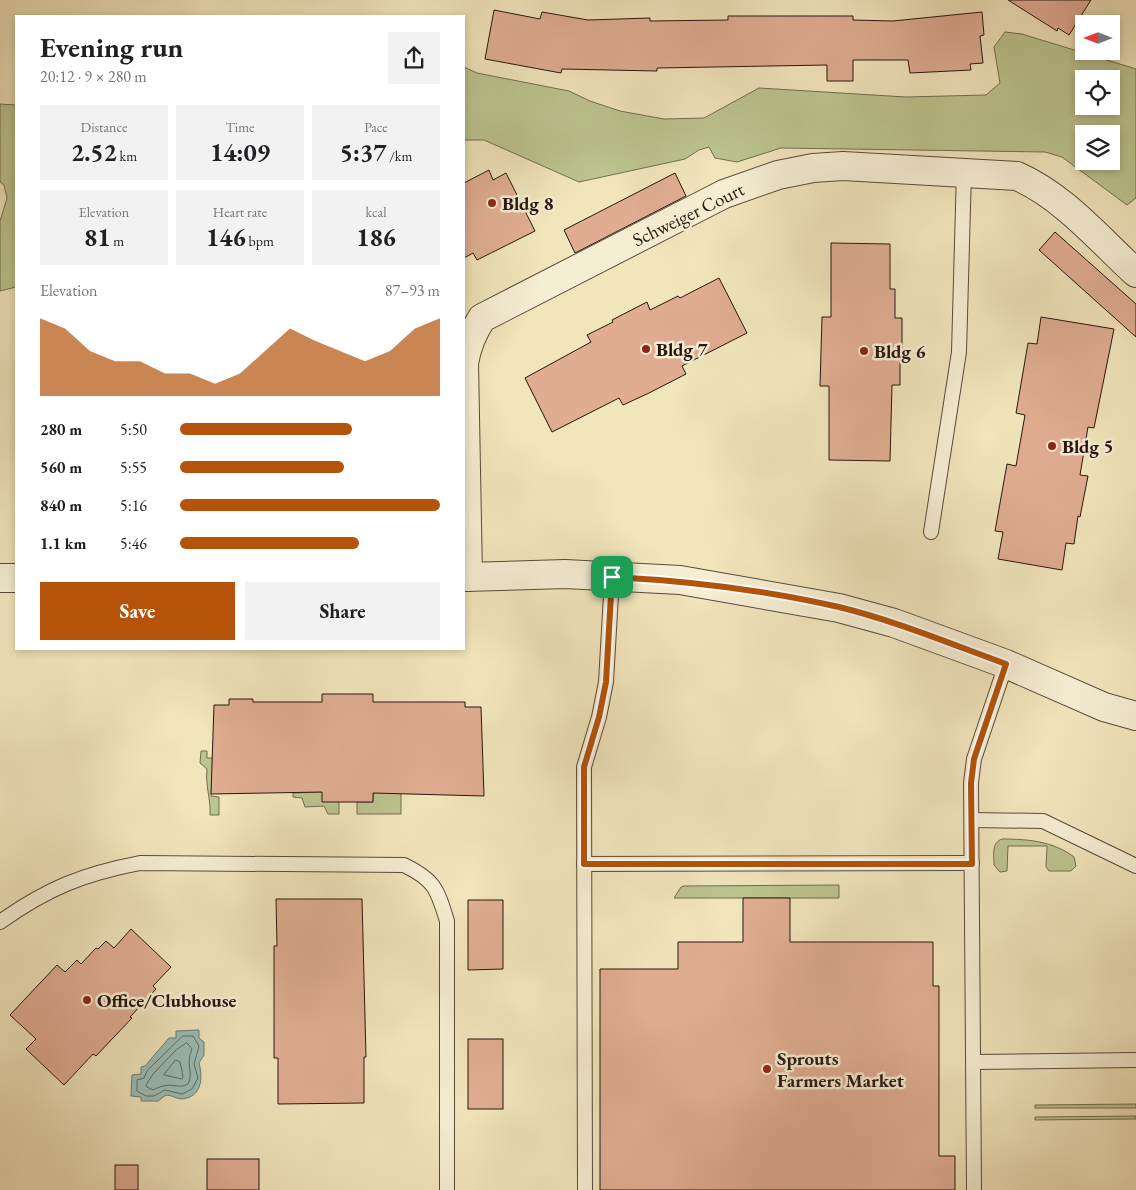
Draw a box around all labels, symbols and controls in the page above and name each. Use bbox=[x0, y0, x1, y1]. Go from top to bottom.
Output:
north arrow bbox=[1075, 15, 1120, 60]
map controls bbox=[1075, 15, 1120, 170]
text: Evening run bbox=[40, 29, 183, 65]
button: share bbox=[388, 32, 440, 84]
text: 20:12 · 9 × 280 m bbox=[40, 66, 147, 87]
button: locate bbox=[1075, 70, 1120, 115]
text: Distance bbox=[81, 118, 127, 136]
text: Time bbox=[225, 118, 255, 136]
text: Pace bbox=[364, 118, 388, 136]
button: layers bbox=[1075, 125, 1120, 170]
text: 2.52 bbox=[71, 136, 117, 168]
text: 14:09 bbox=[210, 136, 270, 168]
text: 5:37 bbox=[340, 136, 386, 168]
text: km bbox=[117, 147, 137, 165]
text: /km bbox=[386, 147, 412, 165]
street label: Schweiger Court bbox=[628, 177, 748, 252]
place label: Bldg 8 bbox=[502, 191, 554, 216]
marker: Bldg 8 bbox=[486, 197, 498, 209]
text: Elevation bbox=[79, 203, 129, 221]
text: Heart rate bbox=[213, 203, 267, 221]
text: kcal bbox=[366, 203, 387, 221]
text: 81 bbox=[84, 221, 110, 253]
text: 146 bbox=[206, 221, 246, 253]
text: 186 bbox=[356, 221, 396, 253]
text: m bbox=[110, 232, 124, 250]
text: bpm bbox=[246, 232, 274, 250]
text: Elevation bbox=[40, 280, 98, 301]
text: 87–93 m bbox=[385, 280, 440, 301]
place label: Bldg 7 bbox=[656, 337, 709, 362]
place label: Bldg 6 bbox=[874, 339, 926, 364]
marker: Bldg 7 bbox=[640, 343, 652, 355]
marker: Bldg 6 bbox=[858, 345, 870, 357]
text: 280 m bbox=[40, 419, 82, 440]
text: 5:50 bbox=[120, 419, 147, 440]
place label: Bldg 5 bbox=[1062, 434, 1114, 459]
marker: Bldg 5 bbox=[1046, 440, 1058, 452]
text: 560 m bbox=[40, 457, 82, 478]
text: 5:55 bbox=[120, 457, 147, 478]
text: 840 m bbox=[40, 495, 82, 516]
text: 5:16 bbox=[120, 495, 147, 516]
text: 1.1 km bbox=[40, 533, 86, 554]
text: 5:46 bbox=[120, 533, 147, 554]
pin bbox=[591, 556, 633, 598]
icon: arrive bbox=[598, 563, 626, 591]
button: Save bbox=[40, 582, 235, 640]
button: Share bbox=[245, 582, 440, 640]
place label: Office/Clubhouse bbox=[97, 988, 237, 1013]
marker: Office/Clubhouse bbox=[81, 994, 93, 1006]
place label: Sprouts Farmers Market bbox=[777, 1046, 904, 1093]
marker: Sprouts Farmers Market bbox=[761, 1063, 773, 1075]

